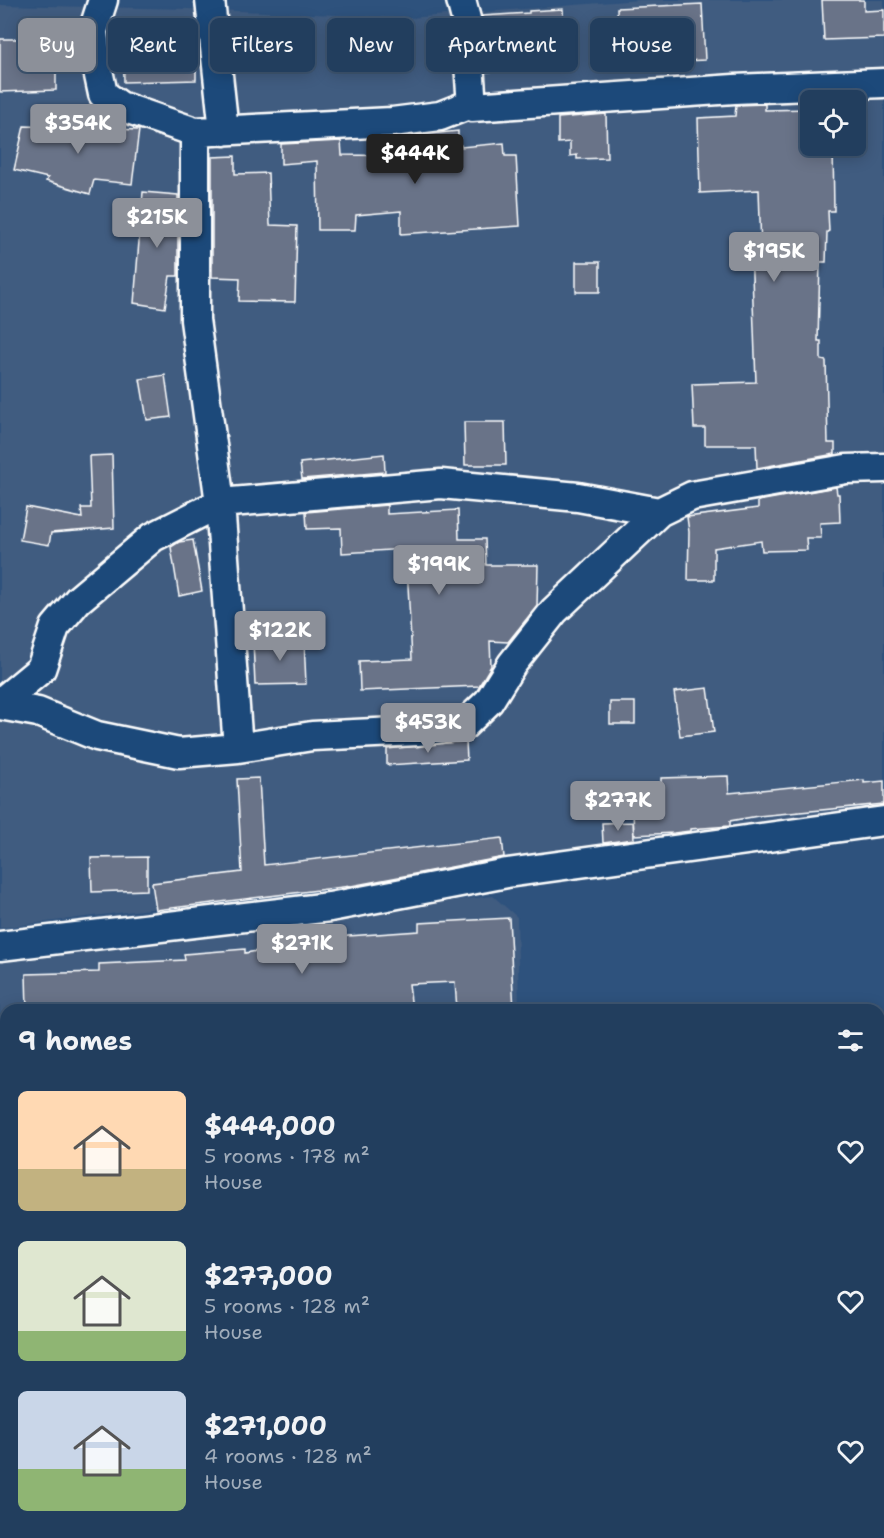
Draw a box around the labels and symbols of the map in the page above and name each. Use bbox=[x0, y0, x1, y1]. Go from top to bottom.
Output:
pin: $354K bbox=[36, 104, 120, 155]
pin: $444K bbox=[373, 134, 457, 185]
pin: $215K bbox=[115, 198, 199, 249]
pin: $195K bbox=[732, 232, 816, 283]
pin: $199K bbox=[397, 545, 481, 596]
pin: $122K bbox=[238, 611, 322, 662]
pin: $453K bbox=[386, 703, 470, 754]
pin: $277K bbox=[576, 781, 660, 832]
pin: $271K bbox=[260, 924, 344, 975]

